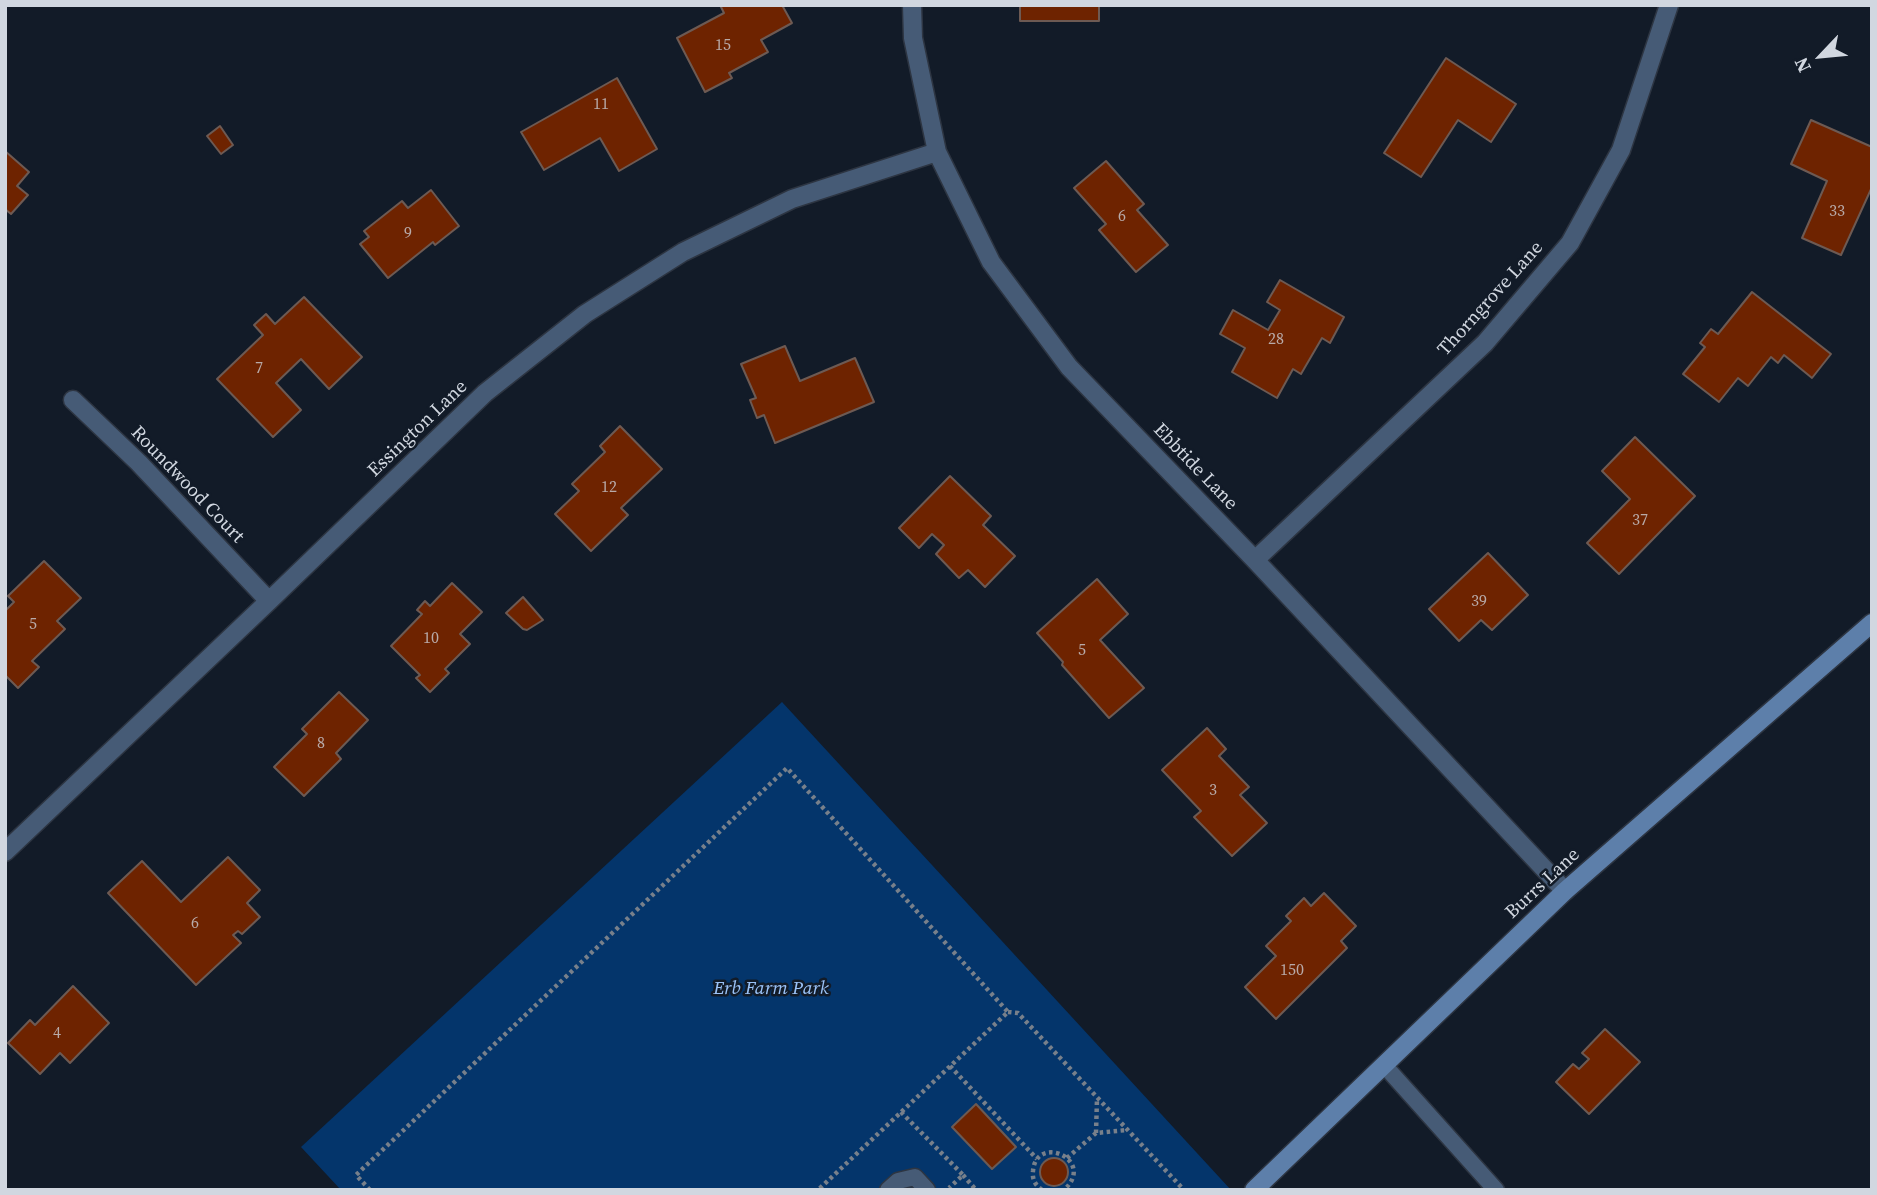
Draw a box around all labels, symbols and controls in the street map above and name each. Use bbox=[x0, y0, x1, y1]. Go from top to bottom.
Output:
north arrow bbox=[1786, 21, 1856, 91]
house number: 15 bbox=[715, 36, 731, 56]
text: N bbox=[1787, 53, 1817, 77]
house number: 11 bbox=[593, 95, 609, 115]
house number: 33 bbox=[1829, 202, 1845, 222]
house number: 6 bbox=[1118, 207, 1126, 227]
house number: 9 bbox=[404, 224, 412, 244]
street label: Thorngrove Lane bbox=[1434, 237, 1548, 361]
house number: 28 bbox=[1268, 330, 1284, 350]
house number: 7 bbox=[255, 359, 263, 379]
street label: Essington Lane bbox=[363, 376, 473, 482]
street label: Ebbtide Lane bbox=[1148, 419, 1242, 515]
street label: Roundwood Court bbox=[125, 422, 249, 548]
house number: 12 bbox=[601, 478, 617, 498]
house number: 37 bbox=[1632, 511, 1648, 531]
house number: 39 bbox=[1471, 592, 1487, 612]
house number: 5 bbox=[29, 615, 37, 635]
house number: 10 bbox=[423, 629, 439, 649]
house number: 5 bbox=[1078, 641, 1086, 661]
house number: 8 bbox=[317, 734, 325, 754]
house number: 3 bbox=[1209, 781, 1217, 801]
street label: Burrs Lane bbox=[1501, 844, 1585, 924]
house number: 6 bbox=[191, 914, 199, 934]
house number: 150 bbox=[1280, 961, 1304, 981]
park label: Erb Farm Park bbox=[713, 978, 829, 1000]
house number: 4 bbox=[53, 1024, 61, 1044]

